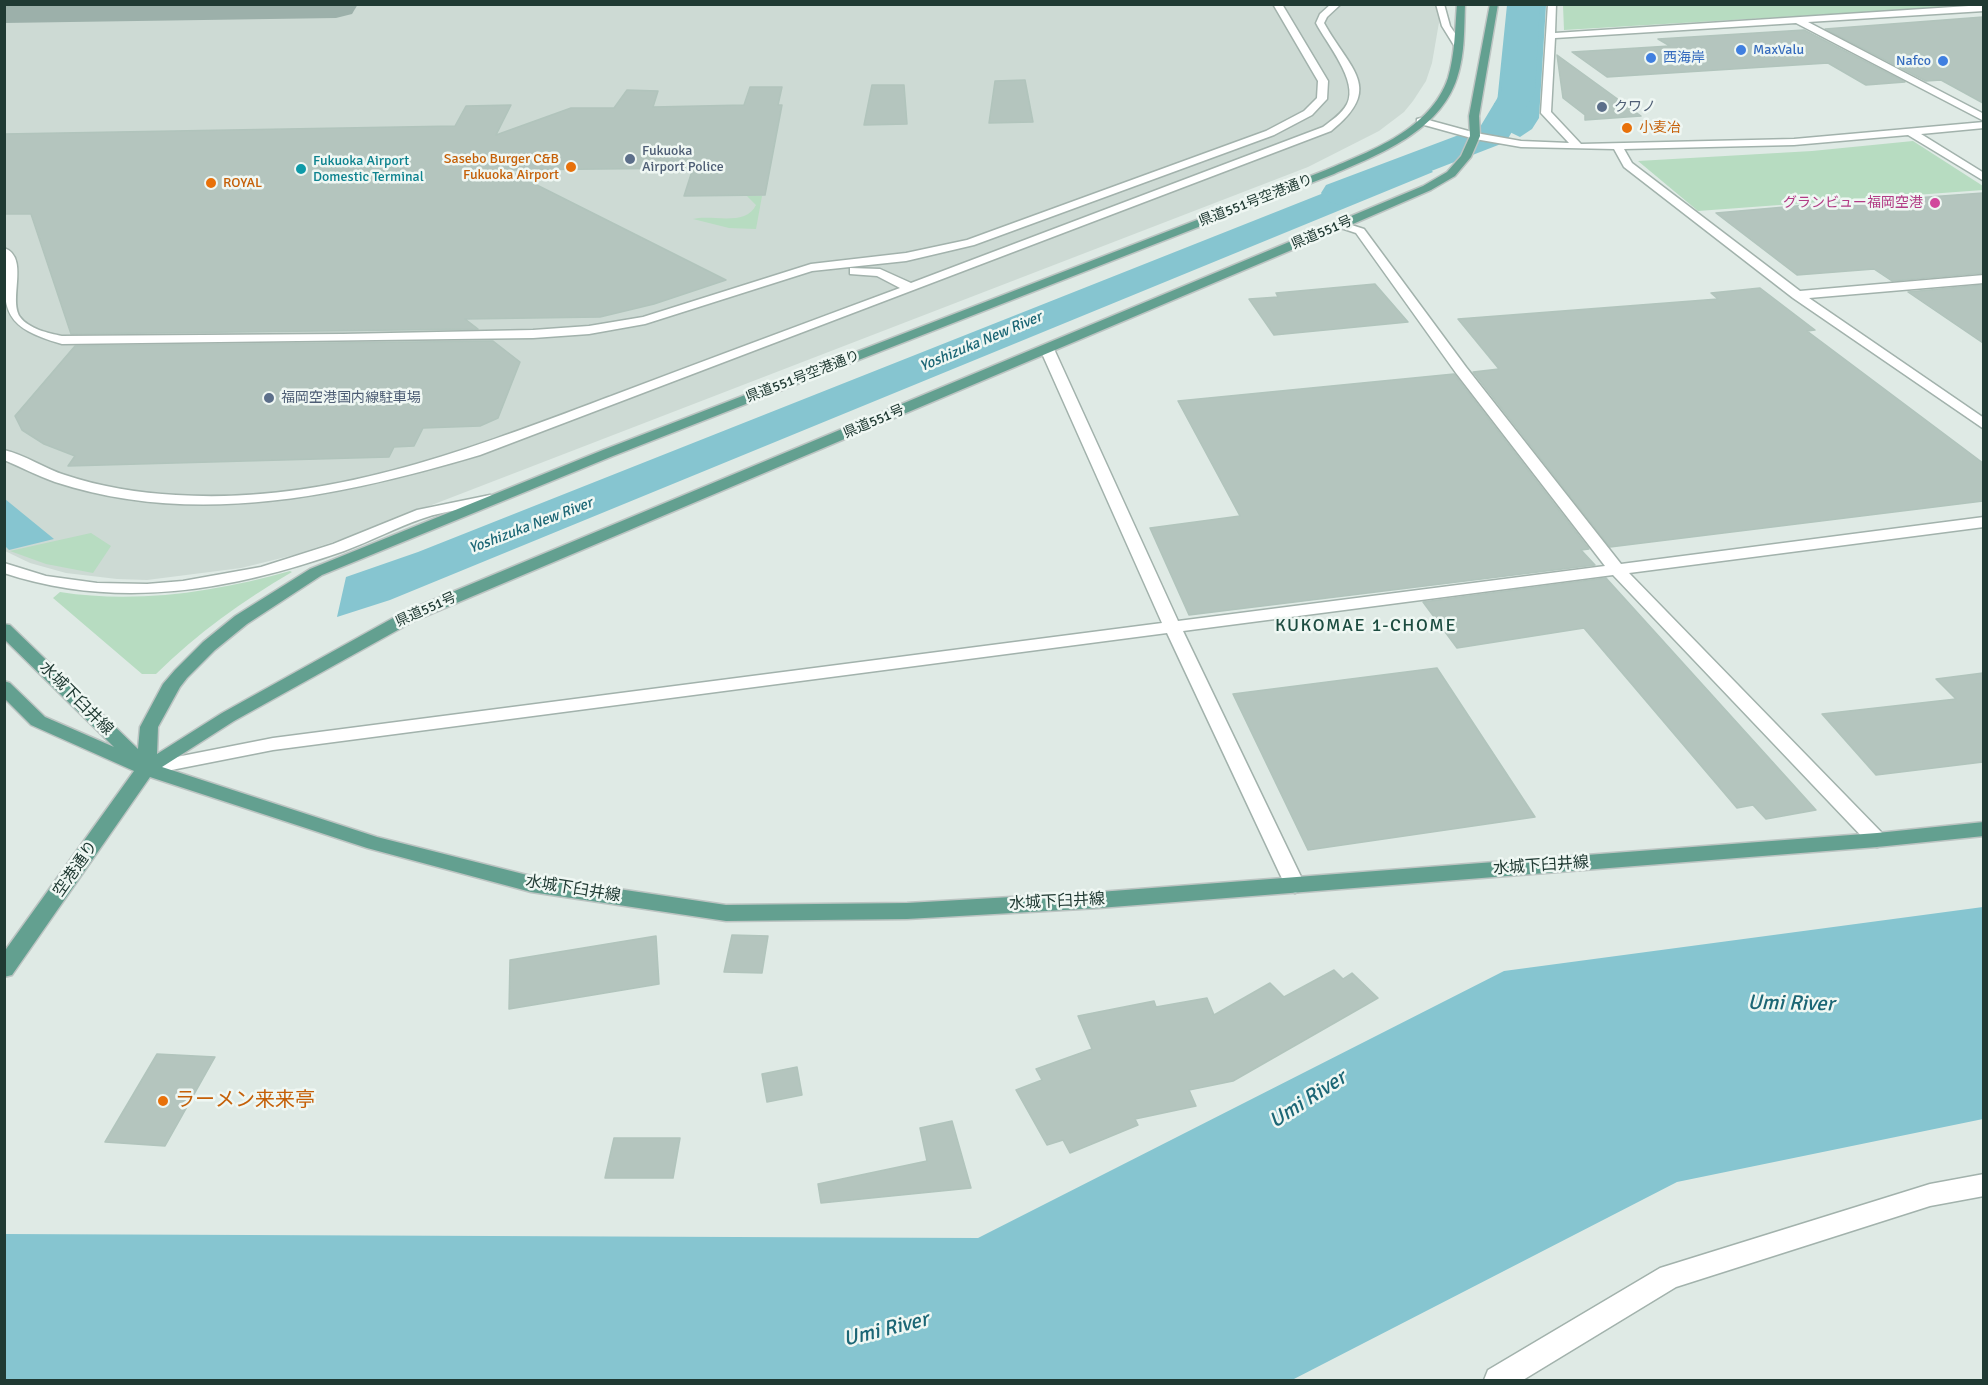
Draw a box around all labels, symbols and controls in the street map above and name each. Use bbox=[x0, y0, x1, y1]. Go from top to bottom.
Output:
place label: MaxValu bbox=[1753, 42, 1804, 58]
marker: MaxValu bbox=[1734, 43, 1748, 57]
place label: 西海岸 bbox=[1663, 50, 1705, 66]
marker: 西海岸 bbox=[1644, 51, 1658, 65]
place label: Nafco bbox=[1896, 53, 1931, 69]
marker: Nafco bbox=[1936, 54, 1950, 68]
place label: クワノ bbox=[1614, 99, 1656, 115]
marker: クワノ bbox=[1595, 100, 1609, 114]
place label: 小麦冶 bbox=[1639, 120, 1681, 136]
marker: 小麦冶 bbox=[1620, 121, 1634, 135]
place label: Fukuoka Airport Police bbox=[642, 143, 724, 176]
place label: Sasebo Burger C&B Fukuoka Airport bbox=[444, 151, 559, 184]
marker: Fukuoka Airport Police bbox=[623, 152, 637, 166]
place label: Fukuoka Airport Domestic Terminal bbox=[313, 153, 424, 186]
marker: Sasebo Burger C&B Fukuoka Airport bbox=[564, 160, 578, 174]
marker: Fukuoka Airport Domestic Terminal bbox=[294, 162, 308, 176]
street label: 県道551号空港通り bbox=[1197, 172, 1315, 230]
place label: ROYAL bbox=[223, 175, 262, 191]
marker: ROYAL bbox=[204, 176, 218, 190]
place label: グランビュー福岡空港 bbox=[1783, 195, 1923, 211]
marker: グランビュー福岡空港 bbox=[1928, 196, 1942, 210]
street label: 県道551号 bbox=[1289, 213, 1355, 253]
water label: Yoshizuka New River bbox=[917, 308, 1045, 376]
street label: 県道551号空港通り bbox=[744, 348, 862, 406]
place label: 福岡空港国内線駐車場 bbox=[281, 390, 421, 406]
marker: 福岡空港国内線駐車場 bbox=[262, 391, 276, 405]
street label: 県道551号 bbox=[841, 402, 907, 442]
water label: Yoshizuka New River bbox=[467, 494, 595, 558]
street label: 県道551号 bbox=[393, 589, 459, 631]
district label: KUKOMAE 1-CHOME bbox=[1275, 615, 1457, 637]
street label: 水城下臼井線 bbox=[35, 658, 117, 740]
street label: 空港通り bbox=[50, 837, 102, 901]
street label: 水城下臼井線 bbox=[1492, 853, 1590, 879]
street label: 水城下臼井線 bbox=[524, 872, 622, 906]
street label: 水城下臼井線 bbox=[1009, 890, 1105, 914]
water label: Umi River bbox=[1747, 991, 1835, 1017]
water label: Umi River bbox=[1265, 1066, 1351, 1134]
place label: ラーメン来来亭 bbox=[175, 1089, 315, 1113]
marker: ラーメン来来亭 bbox=[156, 1094, 170, 1108]
water label: Umi River bbox=[841, 1307, 931, 1353]

